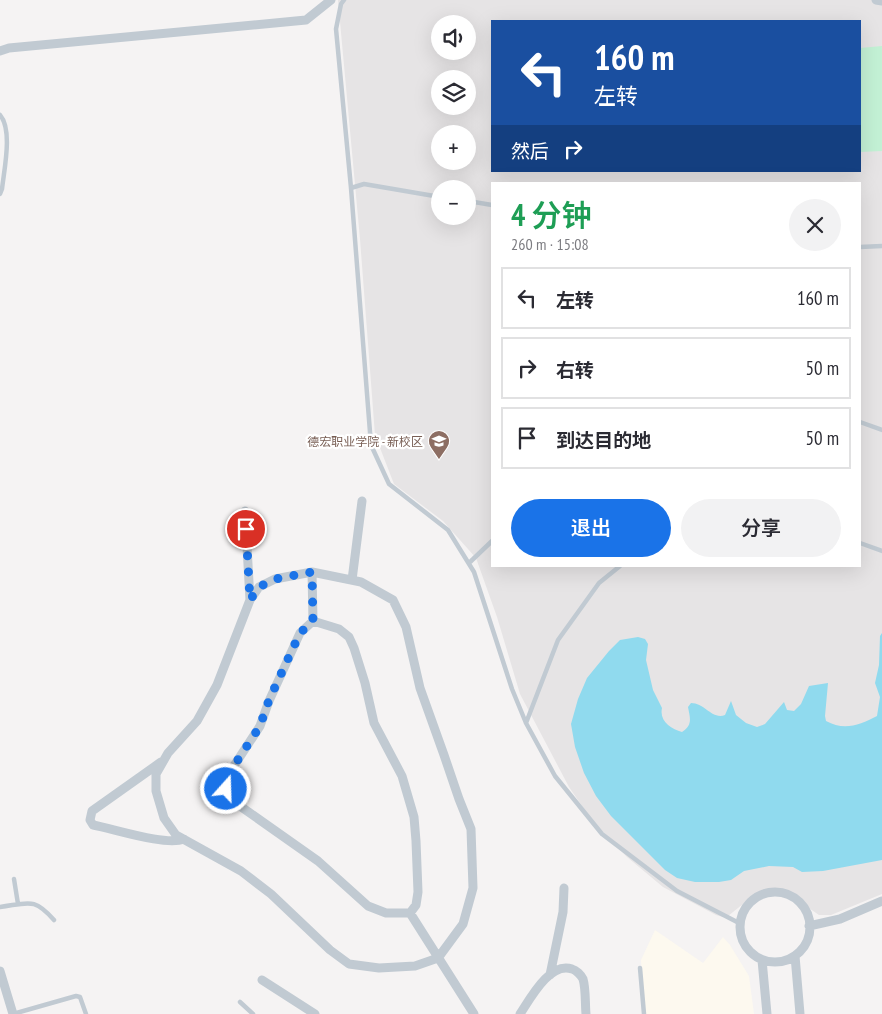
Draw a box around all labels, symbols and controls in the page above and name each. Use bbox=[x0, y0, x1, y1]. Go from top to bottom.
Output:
map controls bbox=[431, 15, 476, 225]
button: sound bbox=[431, 15, 476, 60]
text: 160 m bbox=[594, 34, 675, 80]
icon: left bbox=[511, 40, 576, 105]
button: layers bbox=[431, 70, 476, 115]
text: 左转 bbox=[594, 82, 638, 110]
button: + bbox=[431, 125, 476, 170]
icon: right bbox=[559, 135, 587, 163]
text: 然后 bbox=[511, 139, 549, 163]
button: − bbox=[431, 180, 476, 225]
text: 4 分钟 bbox=[511, 195, 592, 234]
button: close bbox=[789, 199, 841, 251]
text: 260 m · 15:08 bbox=[511, 234, 589, 254]
icon: left bbox=[513, 284, 541, 312]
text: 160 m bbox=[797, 286, 839, 310]
text: 左转 bbox=[556, 288, 594, 312]
icon: right bbox=[513, 354, 541, 382]
text: 50 m bbox=[806, 356, 839, 380]
text: 右转 bbox=[556, 358, 594, 382]
icon: arrive bbox=[513, 424, 541, 452]
text: 50 m bbox=[806, 426, 839, 450]
text: 到达目的地 bbox=[556, 428, 651, 452]
school or university icon: 德宏职业学院 - 新校区 bbox=[427, 429, 451, 460]
place label: 德宏职业学院 - 新校区 bbox=[307, 434, 423, 449]
button: 退出 bbox=[511, 499, 671, 557]
button: 分享 bbox=[681, 499, 841, 557]
pin bbox=[225, 508, 267, 550]
icon: arrive bbox=[232, 515, 260, 543]
position arrow bbox=[199, 762, 251, 814]

